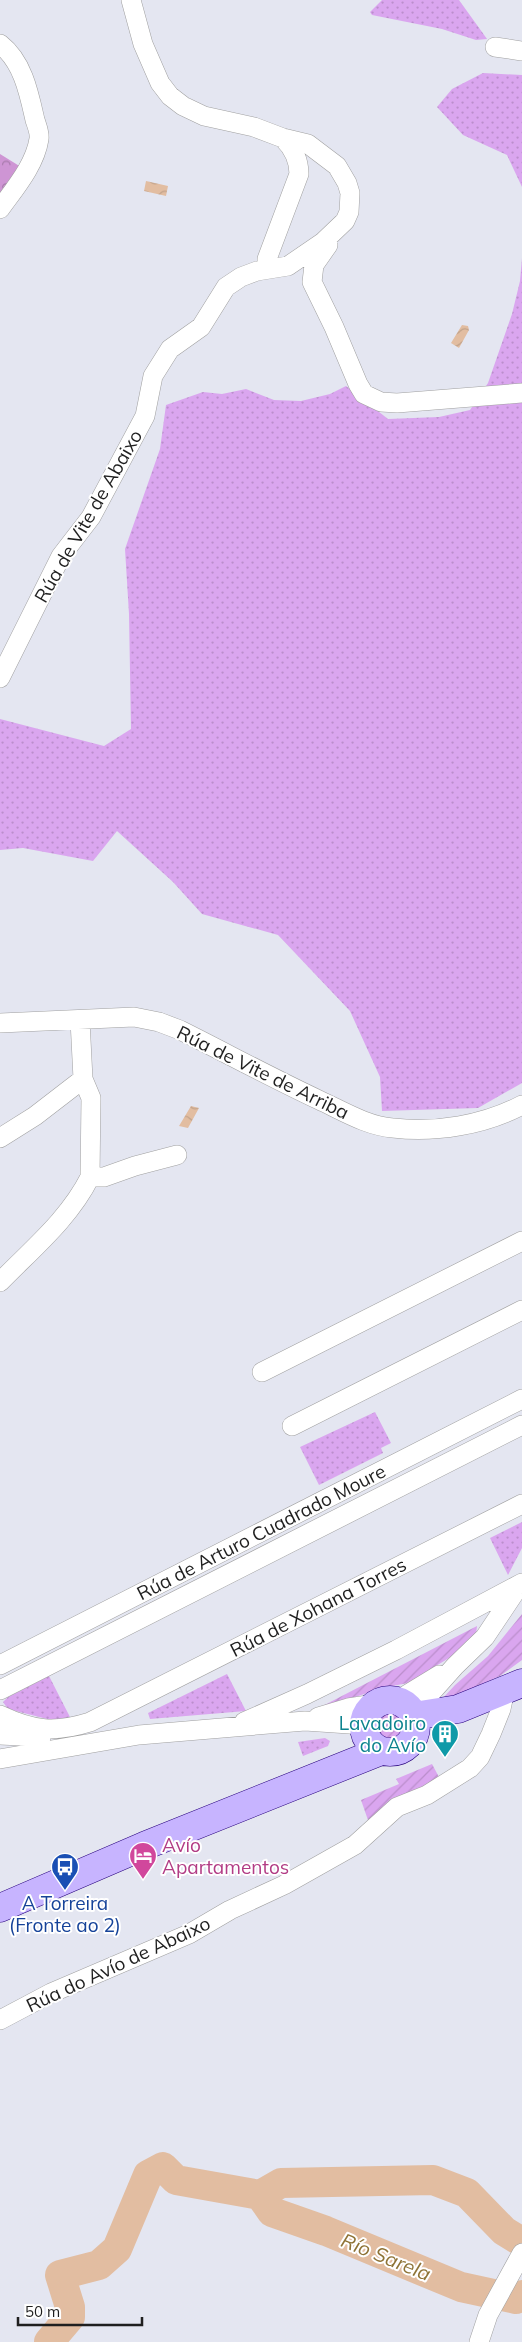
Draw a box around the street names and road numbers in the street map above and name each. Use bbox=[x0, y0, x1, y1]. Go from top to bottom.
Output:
street label: Rúa de Vite de Abaixo bbox=[29, 425, 147, 607]
street label: Rúa de Vite de Arriba bbox=[173, 1020, 353, 1124]
street label: Rúa de Arturo Cuadrado Moure bbox=[133, 1459, 389, 1605]
street label: Rúa de Xohana Torres bbox=[226, 1552, 410, 1662]
street label: Rúa do Avío de Abaixo bbox=[22, 1911, 214, 2017]

